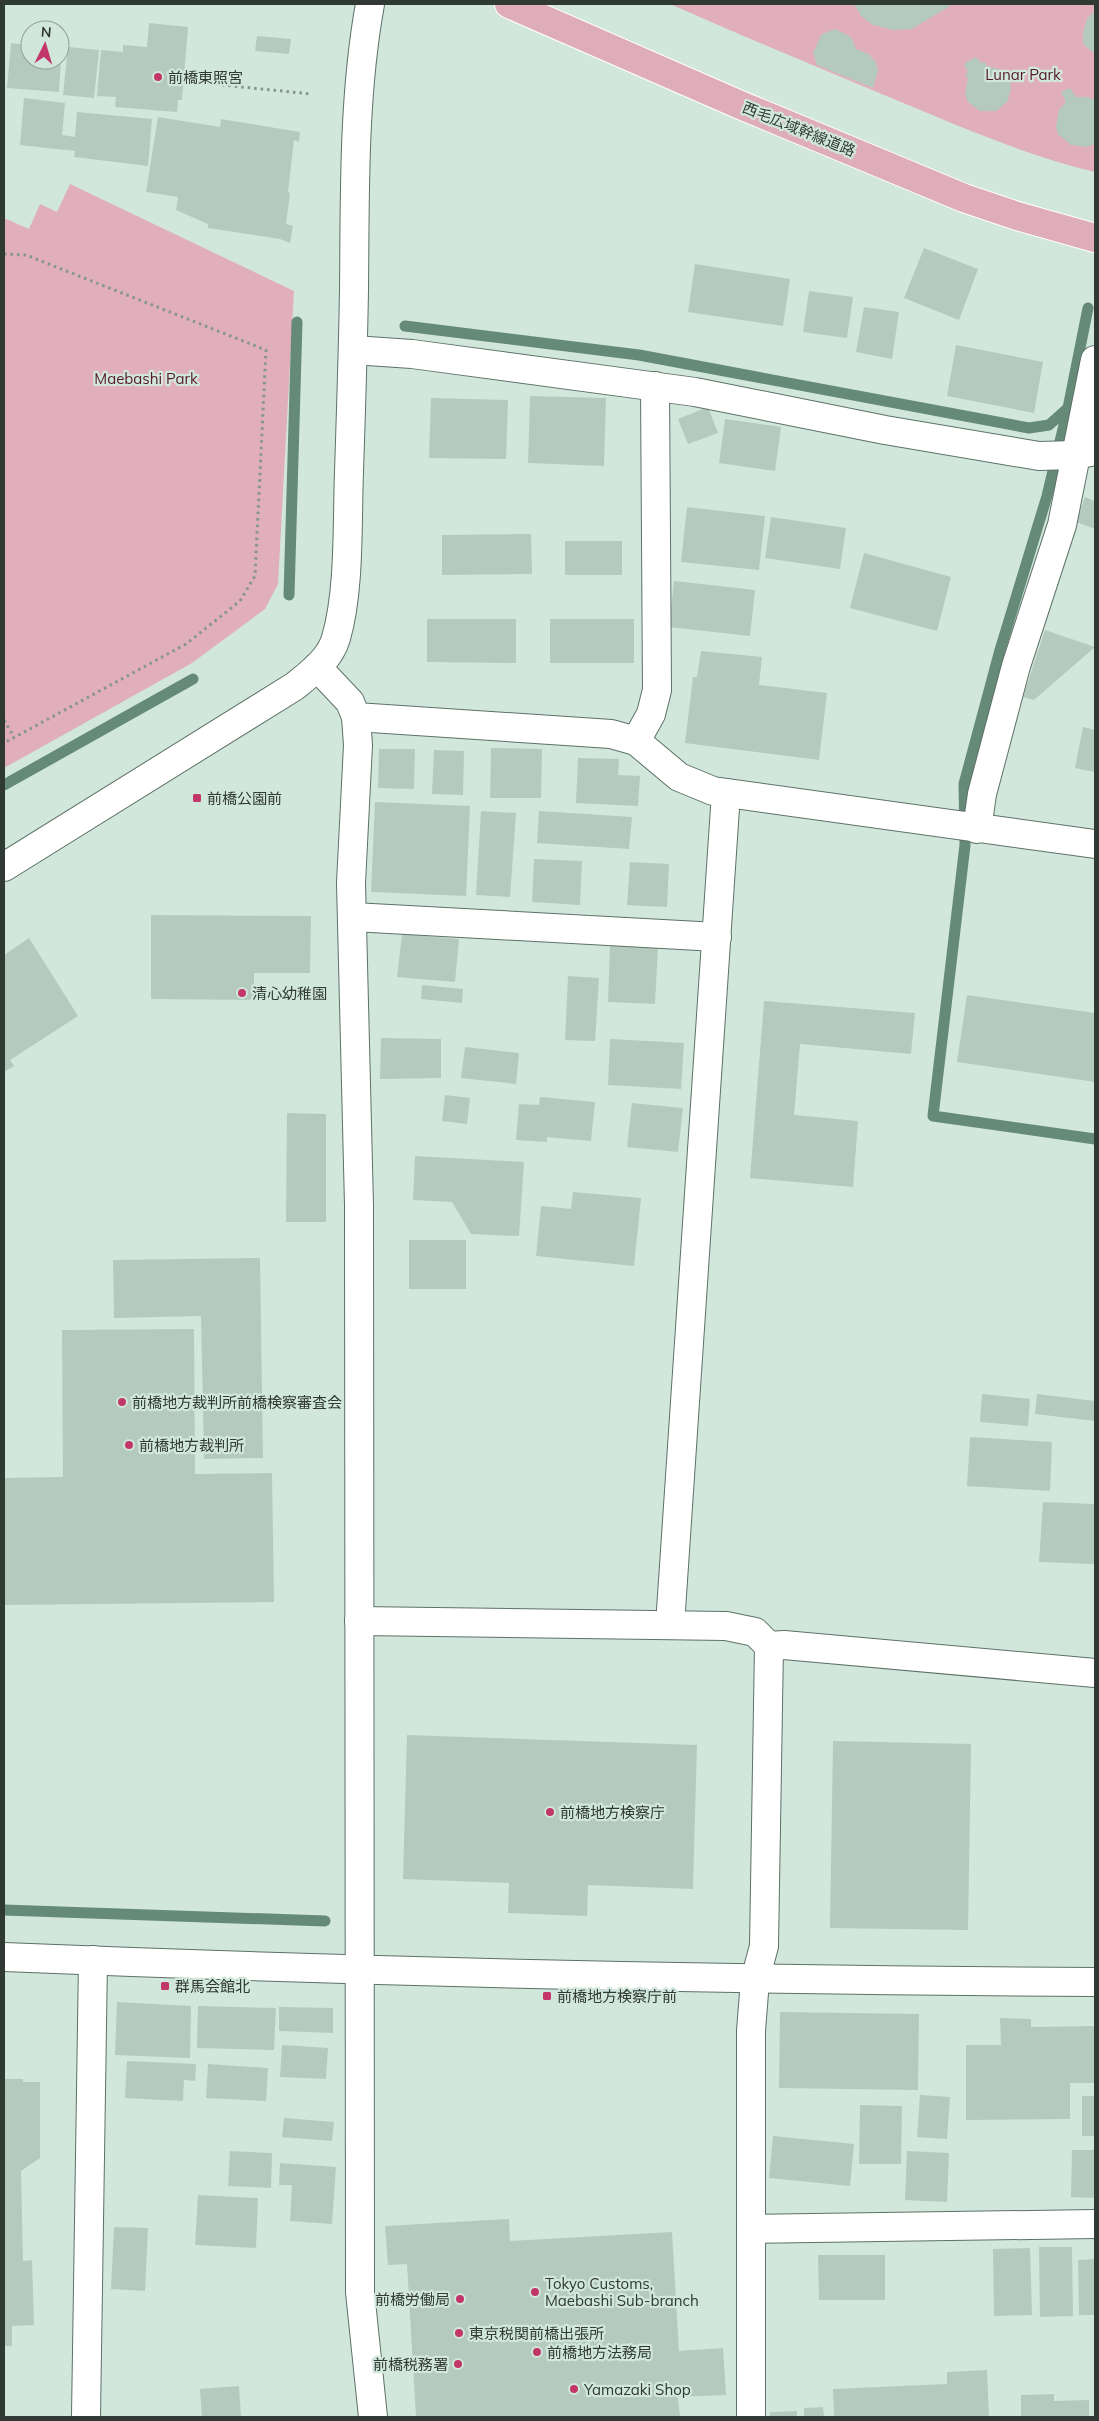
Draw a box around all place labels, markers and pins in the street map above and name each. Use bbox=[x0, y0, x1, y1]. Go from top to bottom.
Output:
place label: 前橋東照宮 bbox=[168, 68, 243, 87]
marker: 前橋東照宮 bbox=[152, 71, 164, 83]
place label: 前橋公園前 bbox=[207, 789, 282, 808]
marker: 前橋公園前 bbox=[191, 792, 203, 804]
place label: 清心幼稚園 bbox=[252, 984, 327, 1003]
marker: 清心幼稚園 bbox=[236, 987, 248, 999]
place label: 前橋地方裁判所前橋検察審査会 bbox=[132, 1393, 342, 1412]
marker: 前橋地方裁判所前橋検察審査会 bbox=[116, 1396, 128, 1408]
place label: 前橋地方裁判所 bbox=[139, 1436, 244, 1455]
marker: 前橋地方裁判所 bbox=[123, 1439, 135, 1451]
place label: 前橋地方検察庁 bbox=[560, 1803, 665, 1822]
marker: 前橋地方検察庁 bbox=[544, 1806, 556, 1818]
place label: 群馬会館北 bbox=[175, 1977, 250, 1996]
marker: 群馬会館北 bbox=[159, 1980, 171, 1992]
place label: 前橋地方検察庁前 bbox=[557, 1987, 677, 2006]
marker: 前橋地方検察庁前 bbox=[541, 1990, 553, 2002]
place label: Tokyo Customs, Maebashi Sub-branch bbox=[545, 2274, 699, 2310]
marker: Tokyo Customs, Maebashi Sub-branch bbox=[529, 2286, 541, 2298]
place label: 前橋労働局 bbox=[375, 2290, 450, 2309]
marker: 前橋労働局 bbox=[454, 2293, 466, 2305]
place label: 東京税関前橋出張所 bbox=[469, 2324, 604, 2343]
marker: 東京税関前橋出張所 bbox=[453, 2327, 465, 2339]
place label: 前橋地方法務局 bbox=[547, 2343, 652, 2362]
marker: 前橋地方法務局 bbox=[531, 2346, 543, 2358]
place label: 前橋税務署 bbox=[373, 2355, 448, 2374]
marker: 前橋税務署 bbox=[452, 2358, 464, 2370]
place label: Yamazaki Shop bbox=[583, 2380, 691, 2399]
marker: Yamazaki Shop bbox=[568, 2383, 580, 2395]

